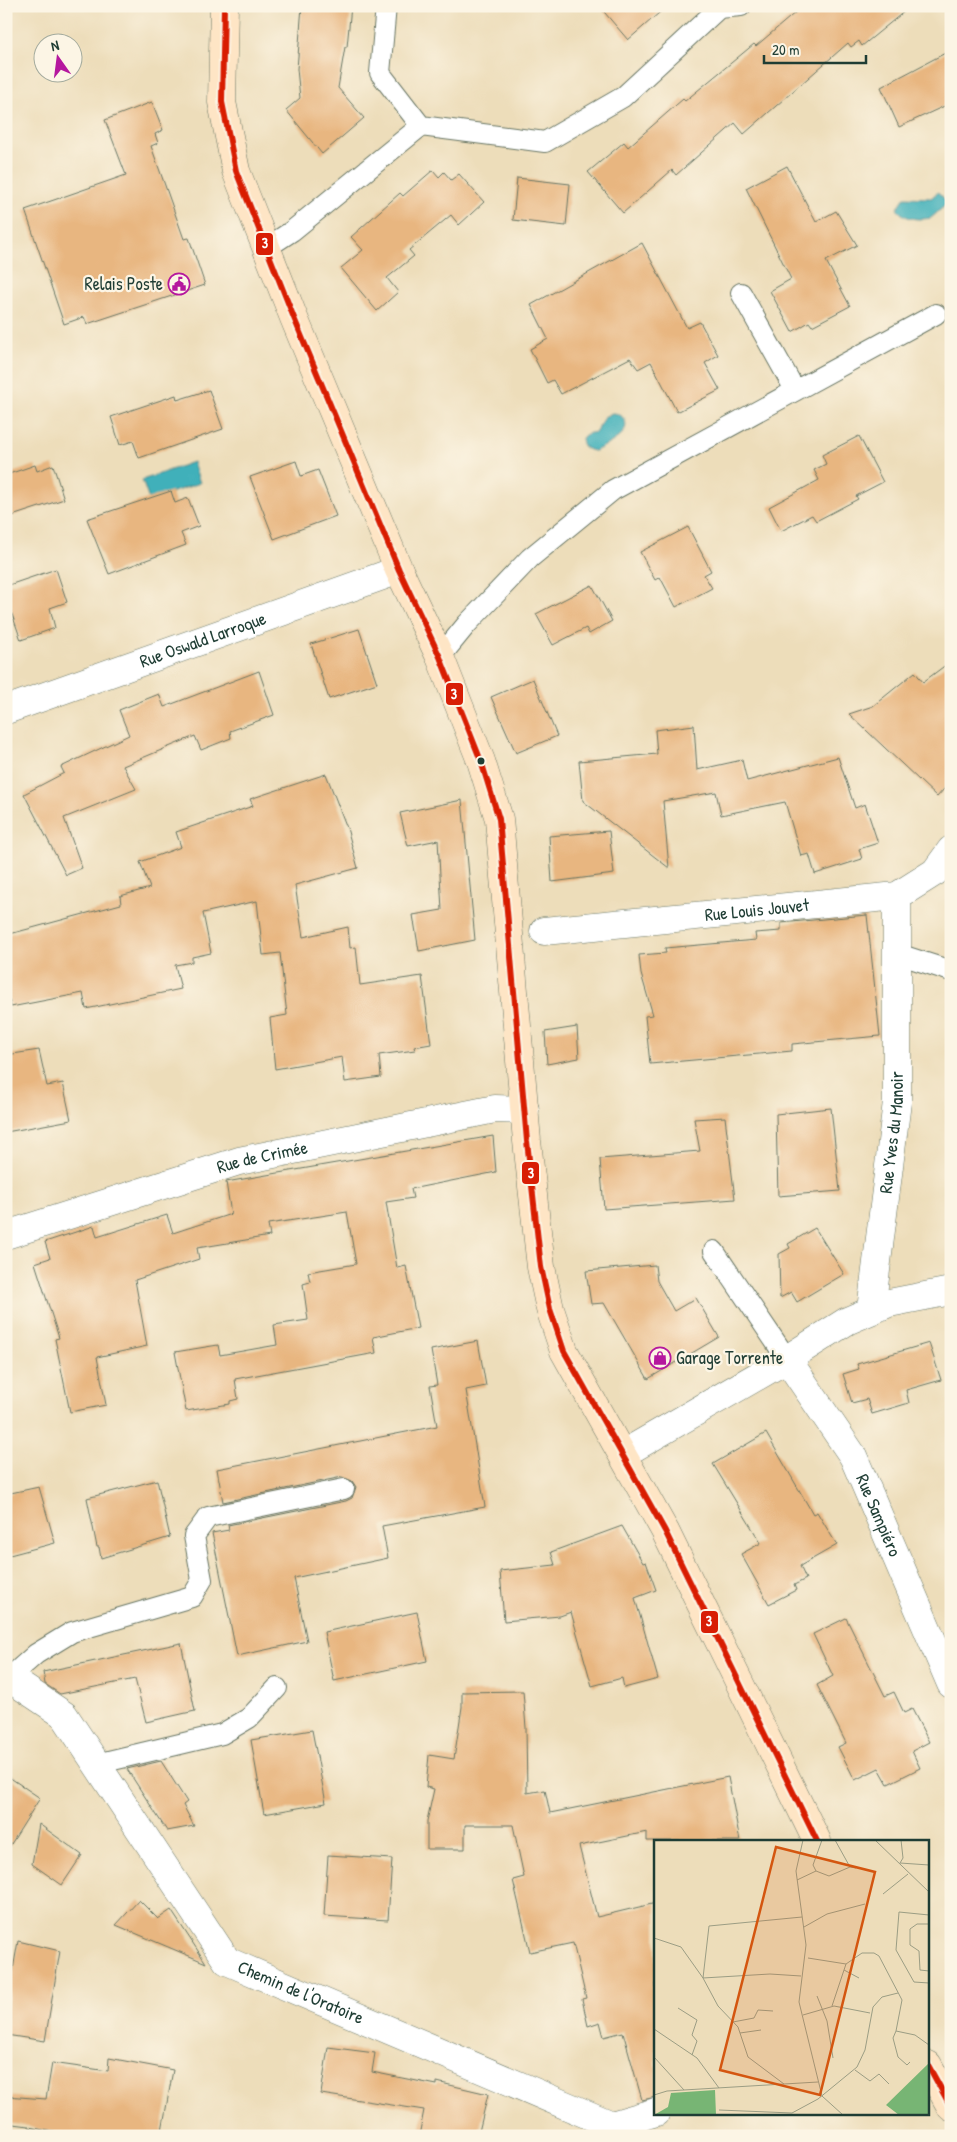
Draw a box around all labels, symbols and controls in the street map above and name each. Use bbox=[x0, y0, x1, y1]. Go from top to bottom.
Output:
north arrow bbox=[32, 32, 82, 82]
scale bar bbox=[764, 32, 867, 64]
text: N bbox=[49, 35, 61, 55]
text: 20 m bbox=[772, 39, 799, 60]
line badge: 3 bbox=[255, 232, 274, 256]
text: 3 bbox=[262, 233, 269, 252]
place label: Relais Poste bbox=[85, 271, 163, 296]
public building icon: Relais Poste bbox=[167, 272, 191, 296]
street label: Rue Oswald Larroque bbox=[136, 605, 269, 673]
line badge: 3 bbox=[445, 682, 464, 706]
text: 3 bbox=[451, 684, 458, 703]
unlabelled marker bbox=[476, 756, 486, 766]
street label: Rue Louis Jouvet bbox=[704, 892, 811, 927]
street label: Rue Yves du Manoir bbox=[873, 1071, 909, 1195]
street label: Rue de Crimée bbox=[213, 1134, 310, 1179]
line badge: 3 bbox=[521, 1161, 540, 1185]
text: 3 bbox=[528, 1163, 535, 1182]
place label: Garage Torrente bbox=[676, 1345, 783, 1370]
shop icon: Garage Torrente bbox=[648, 1346, 672, 1370]
street label: Rue Sampiéro bbox=[850, 1470, 908, 1560]
line badge: 3 bbox=[700, 1610, 719, 1634]
text: 3 bbox=[706, 1611, 713, 1630]
inset map bbox=[654, 1840, 930, 2114]
street label: Chemin de l'Oratoire bbox=[234, 1954, 368, 2030]

